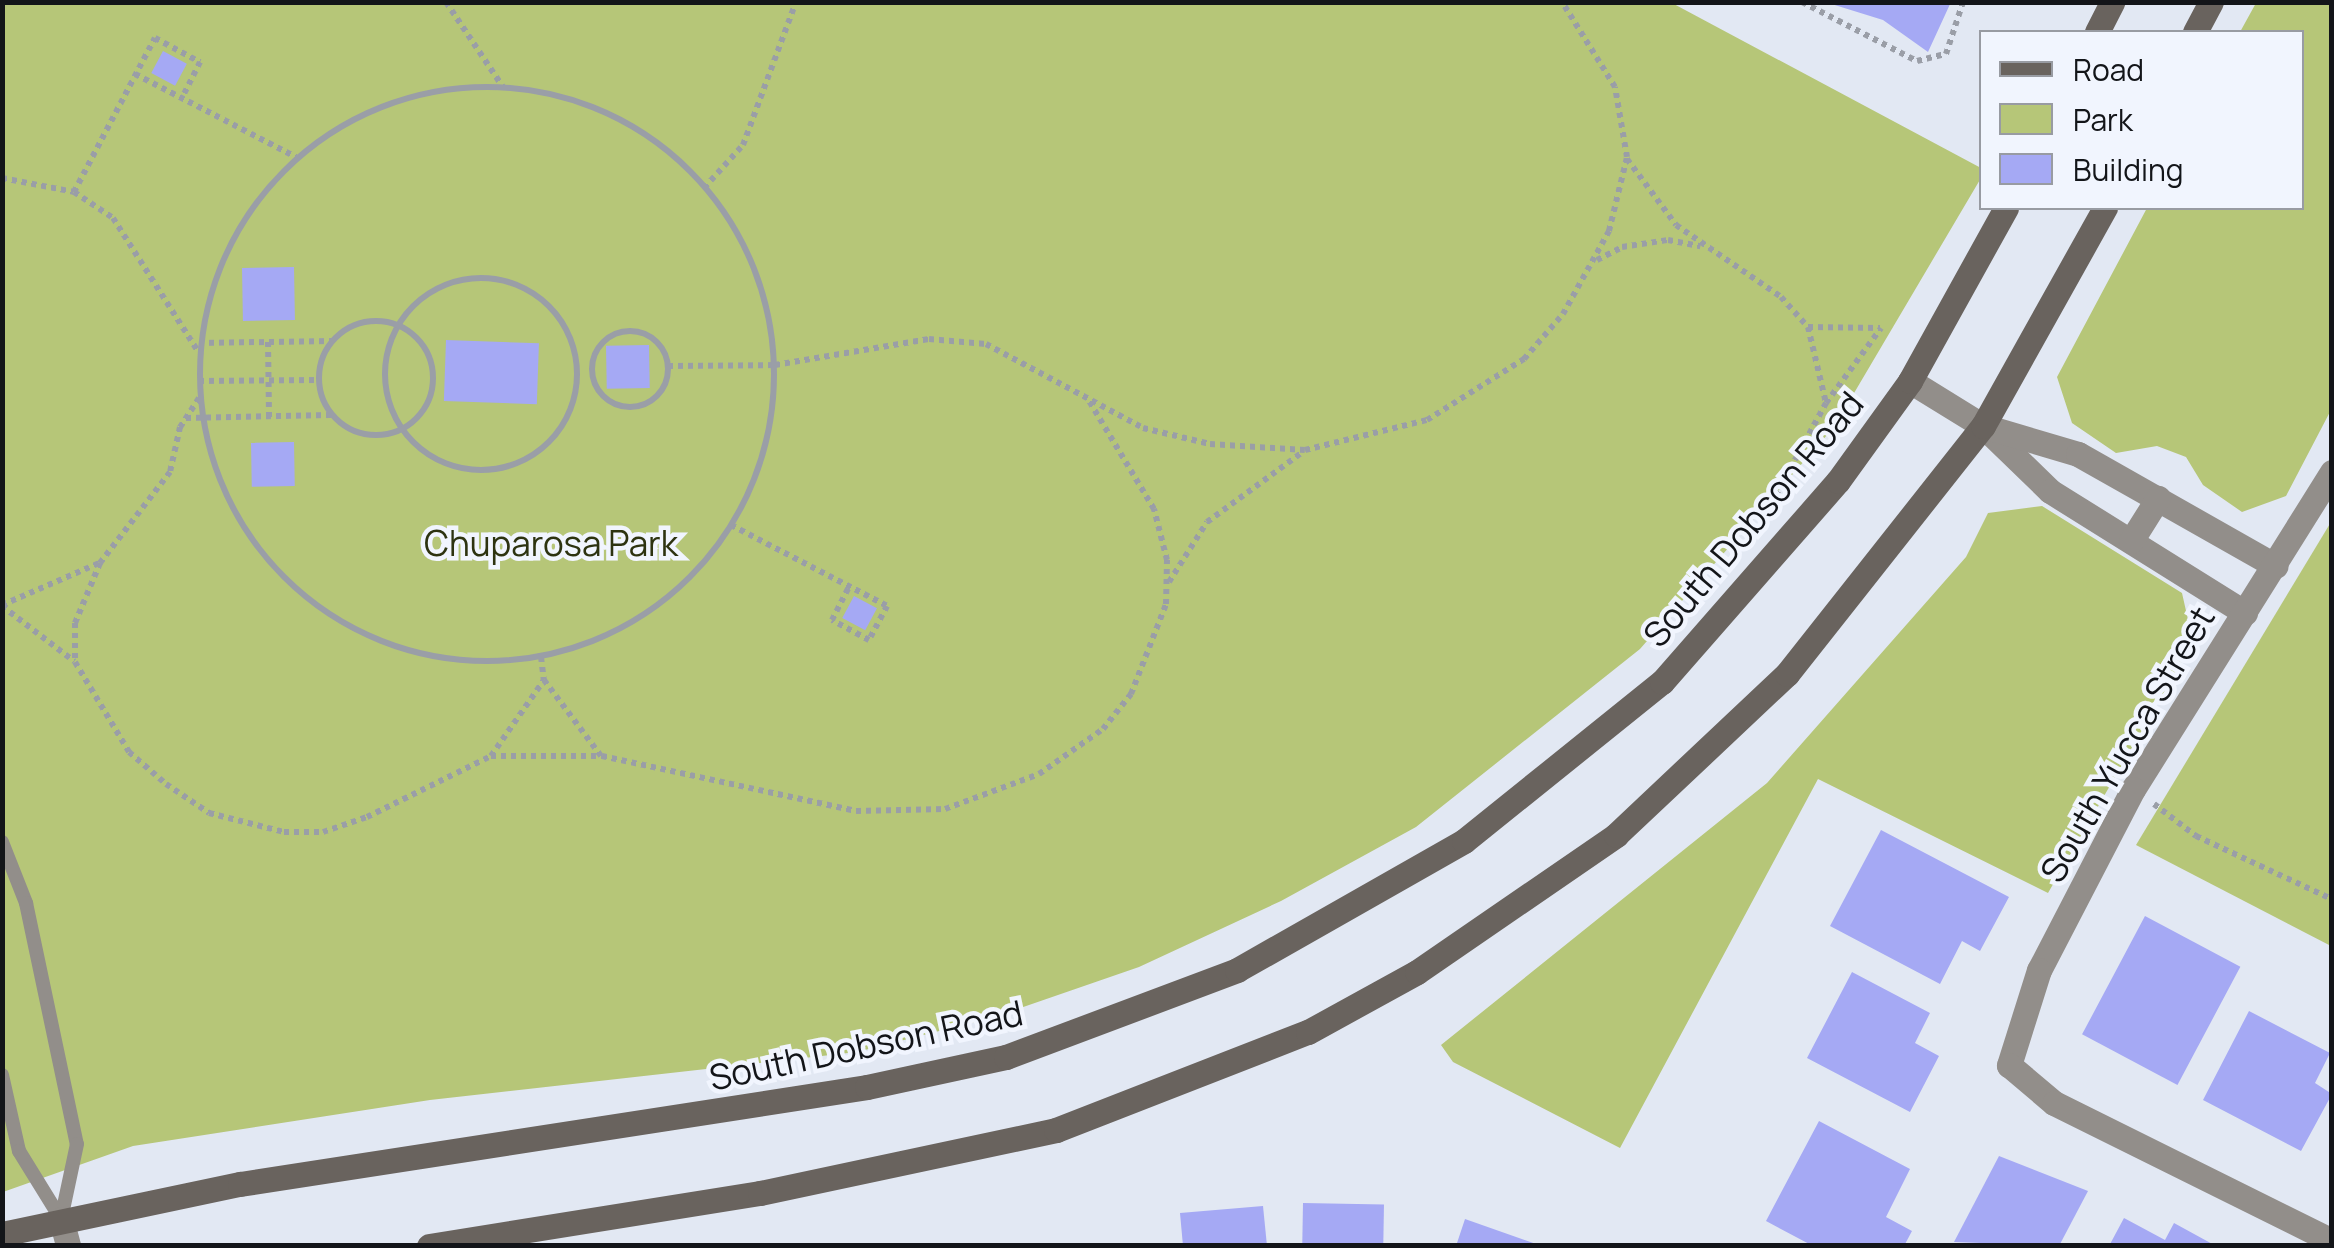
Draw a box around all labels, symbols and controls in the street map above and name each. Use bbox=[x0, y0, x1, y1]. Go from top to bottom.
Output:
legend bbox=[1979, 30, 2304, 210]
text: Road bbox=[2073, 49, 2144, 90]
text: Park bbox=[2073, 99, 2133, 140]
text: Building bbox=[2073, 149, 2184, 190]
street label: South Dobson Road bbox=[1634, 383, 1872, 655]
park label: Chuparosa Park bbox=[424, 522, 678, 564]
street label: South Yucca Street bbox=[2031, 599, 2223, 889]
street label: South Dobson Road bbox=[705, 991, 1027, 1099]

